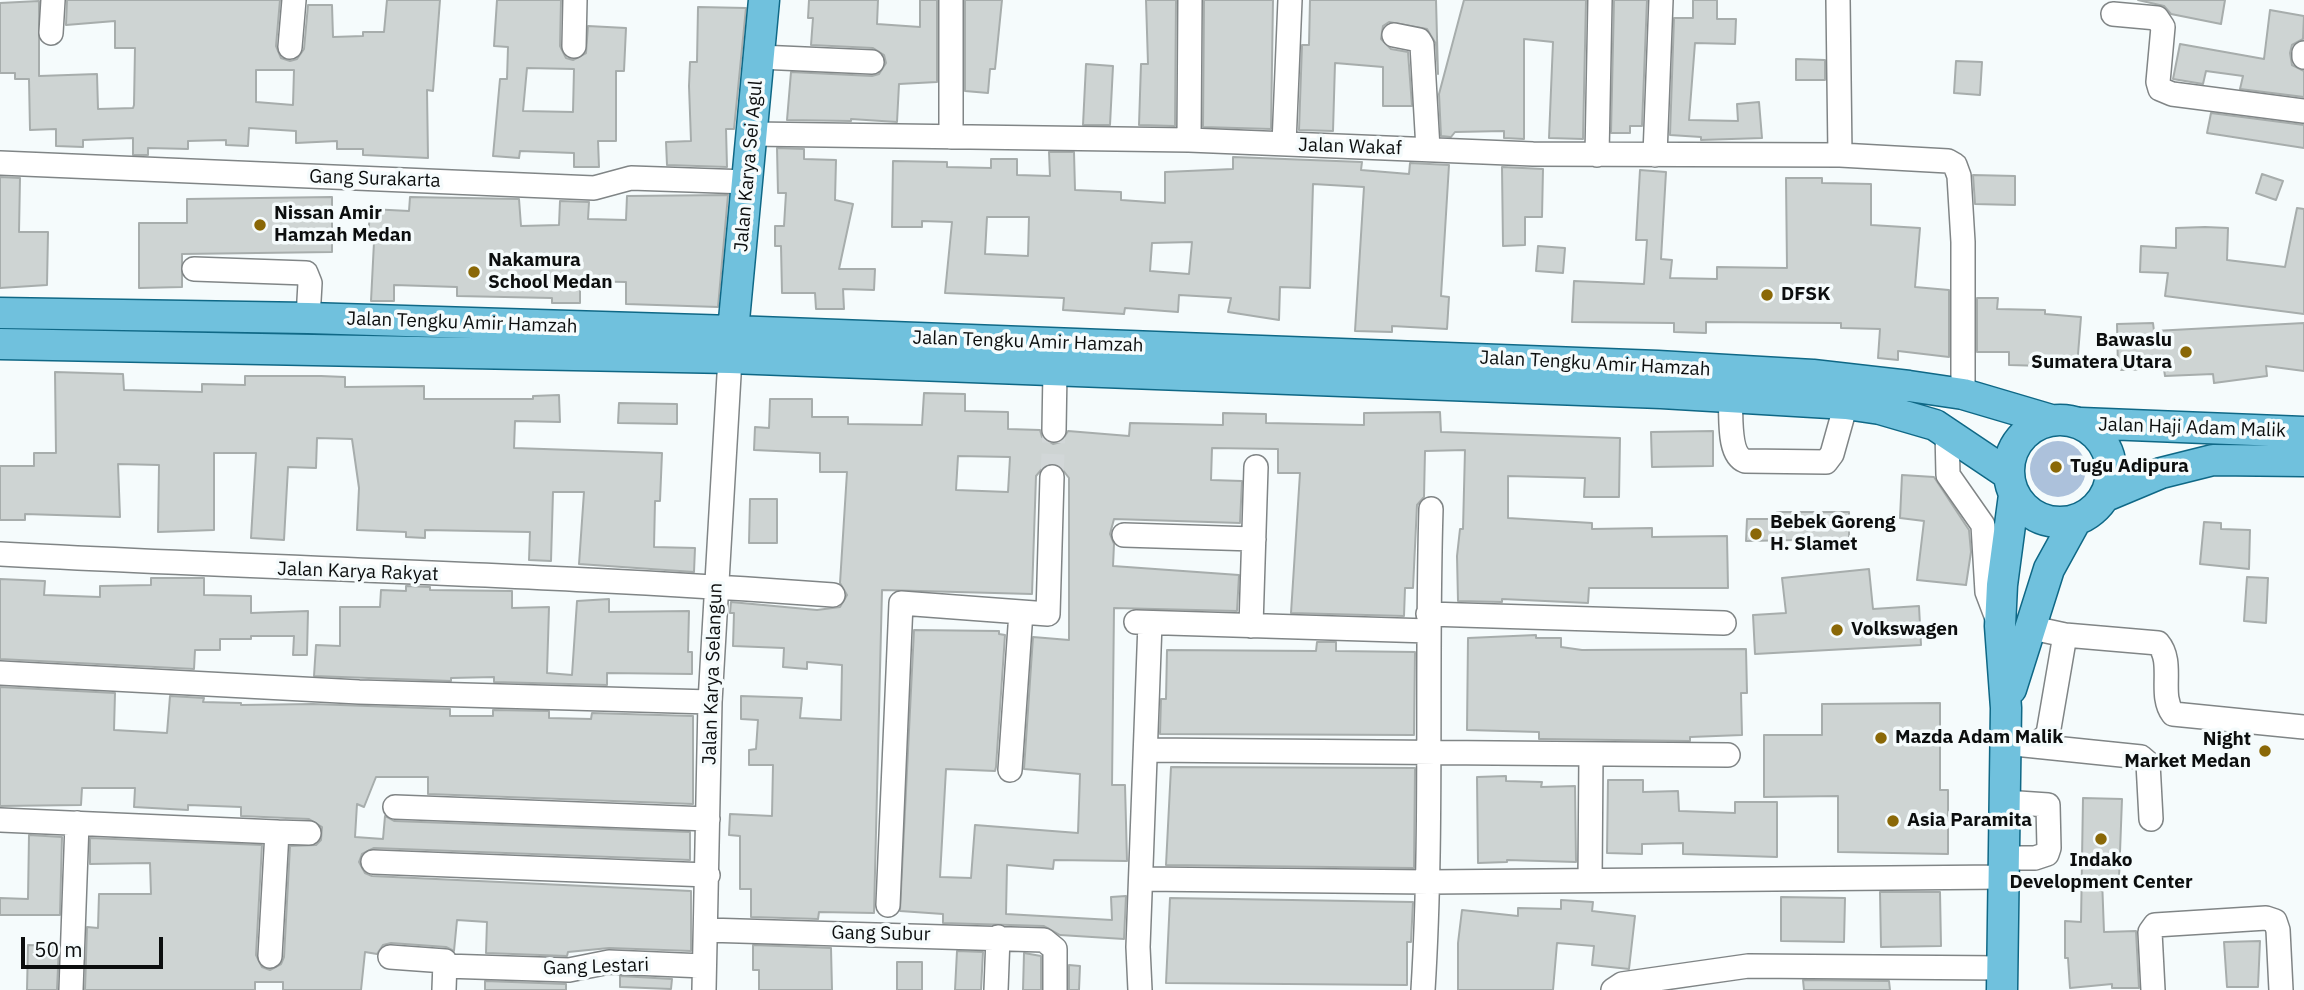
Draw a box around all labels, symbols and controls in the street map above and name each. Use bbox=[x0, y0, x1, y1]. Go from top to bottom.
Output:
street label: Jalan Karya Sei Agul bbox=[730, 79, 768, 253]
street label: Jalan Wakaf bbox=[1298, 134, 1402, 160]
street label: Gang Surakarta bbox=[309, 165, 441, 193]
place label: Nissan Amir Hamzah Medan bbox=[274, 203, 412, 247]
marker: Nissan Amir Hamzah Medan bbox=[252, 217, 268, 233]
place label: Nakamura School Medan bbox=[488, 250, 613, 294]
marker: Nakamura School Medan bbox=[466, 264, 482, 280]
place label: DFSK bbox=[1781, 284, 1830, 306]
marker: DFSK bbox=[1759, 287, 1775, 303]
street label: Jalan Tengku Amir Hamzah bbox=[346, 308, 578, 338]
street label: Jalan Tengku Amir Hamzah bbox=[912, 327, 1144, 357]
place label: Bawaslu Sumatera Utara bbox=[2031, 330, 2172, 374]
marker: Bawaslu Sumatera Utara bbox=[2178, 344, 2194, 360]
street label: Jalan Tengku Amir Hamzah bbox=[1479, 347, 1711, 381]
street label: Jalan Haji Adam Malik bbox=[2098, 413, 2286, 443]
place label: Tugu Adipura bbox=[2070, 456, 2189, 478]
marker: Tugu Adipura bbox=[2048, 459, 2064, 475]
place label: Bebek Goreng H. Slamet bbox=[1770, 512, 1895, 556]
marker: Bebek Goreng H. Slamet bbox=[1748, 526, 1764, 542]
street label: Jalan Karya Rakyat bbox=[277, 558, 439, 586]
street label: Jalan Karya Selangun bbox=[698, 582, 728, 766]
place label: Volkswagen bbox=[1851, 619, 1958, 641]
marker: Volkswagen bbox=[1829, 622, 1845, 638]
place label: Mazda Adam Malik bbox=[1895, 727, 2063, 749]
place label: Night Market Medan bbox=[2124, 729, 2251, 773]
marker: Mazda Adam Malik bbox=[1873, 730, 1889, 746]
marker: Night Market Medan bbox=[2257, 743, 2273, 759]
place label: Asia Paramita bbox=[1907, 810, 2032, 832]
marker: Asia Paramita bbox=[1885, 813, 1901, 829]
marker: Indako Development Center bbox=[2093, 831, 2109, 847]
place label: Indako Development Center bbox=[2009, 850, 2193, 894]
street label: Gang Subur bbox=[831, 922, 931, 946]
scale bar bbox=[24, 923, 166, 967]
text: 50 m bbox=[34, 935, 83, 963]
street label: Gang Lestari bbox=[543, 954, 649, 980]

